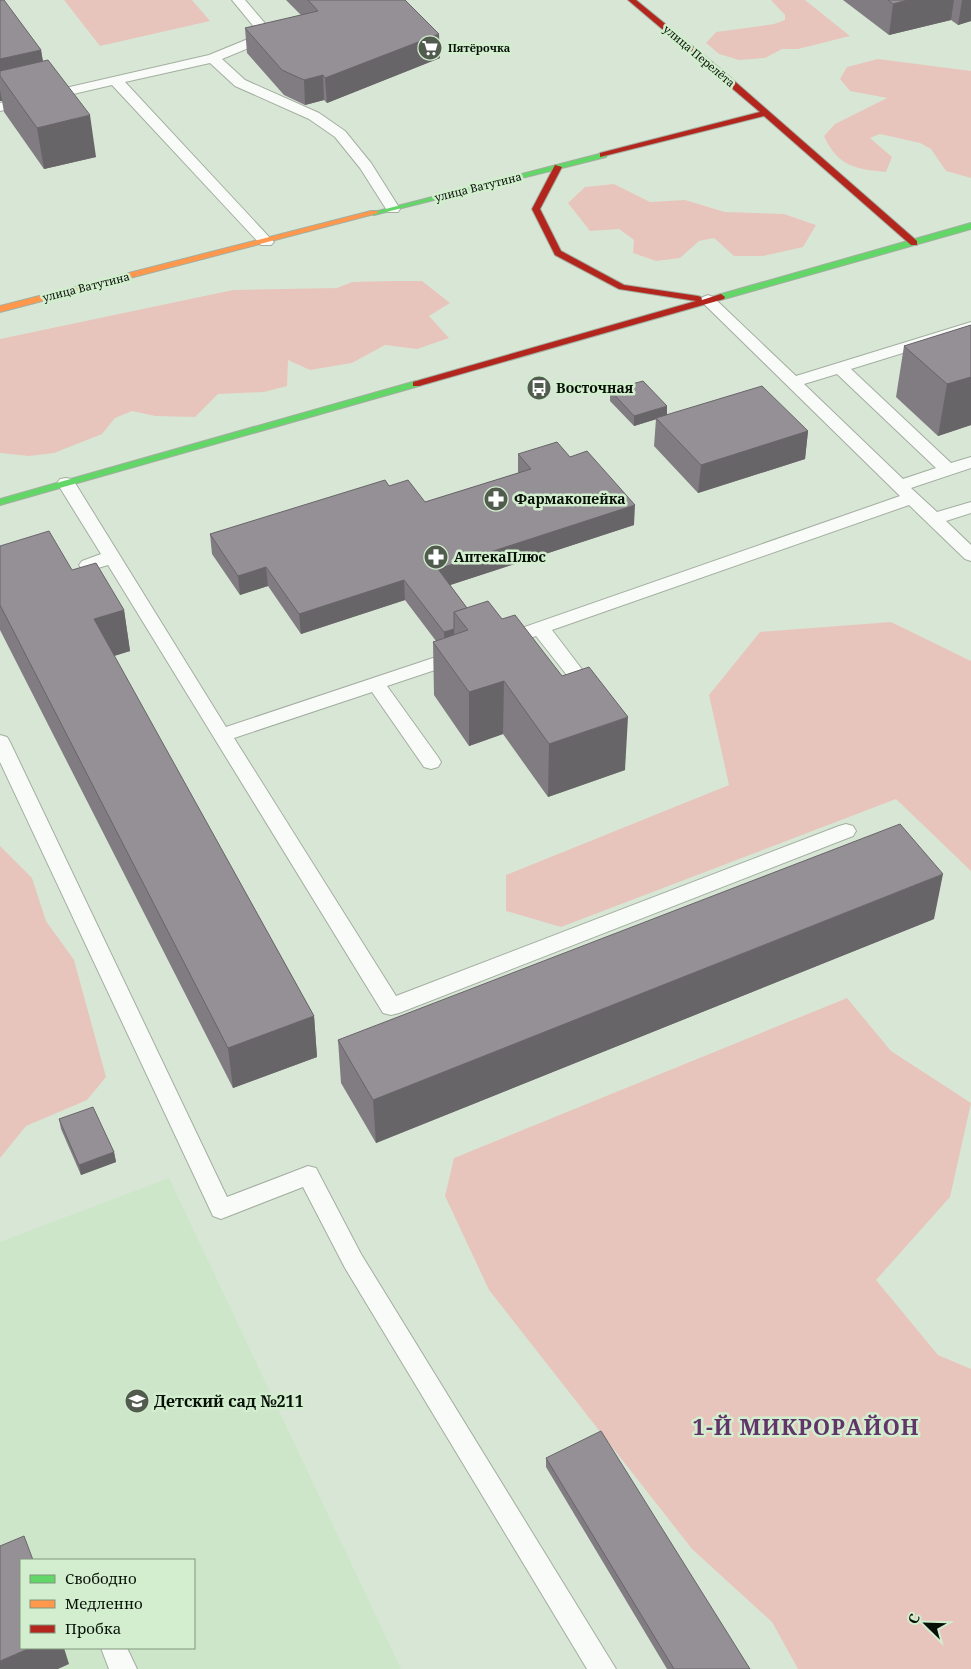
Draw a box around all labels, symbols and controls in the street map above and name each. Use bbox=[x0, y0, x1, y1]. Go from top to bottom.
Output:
street label: улица Перелёта bbox=[660, 21, 738, 90]
supermarket icon: Пятёрочка bbox=[417, 35, 443, 61]
place label: Пятёрочка bbox=[448, 40, 511, 55]
street label: улица Ватутина bbox=[433, 168, 523, 205]
street label: улица Ватутина bbox=[41, 268, 131, 305]
bus stop icon: Восточная bbox=[526, 375, 552, 401]
place label: Восточная bbox=[556, 378, 634, 397]
pharmacy icon: Фармакопейка bbox=[483, 486, 509, 512]
place label: Фармакопейка bbox=[514, 489, 626, 508]
pharmacy icon: АптекаПлюс bbox=[423, 544, 449, 570]
place label: АптекаПлюс bbox=[454, 547, 546, 566]
school or university icon: Детский сад №211 bbox=[124, 1388, 150, 1414]
place label: Детский сад №211 bbox=[154, 1390, 304, 1412]
district label: 1-Й МИКРОРАЙОН bbox=[692, 1411, 920, 1441]
legend bbox=[20, 1559, 195, 1649]
text: Свободно bbox=[65, 1568, 137, 1588]
text: Медленно bbox=[65, 1593, 143, 1613]
north arrow bbox=[901, 1599, 951, 1649]
text: С bbox=[903, 1611, 924, 1627]
text: Пробка bbox=[65, 1618, 121, 1638]

